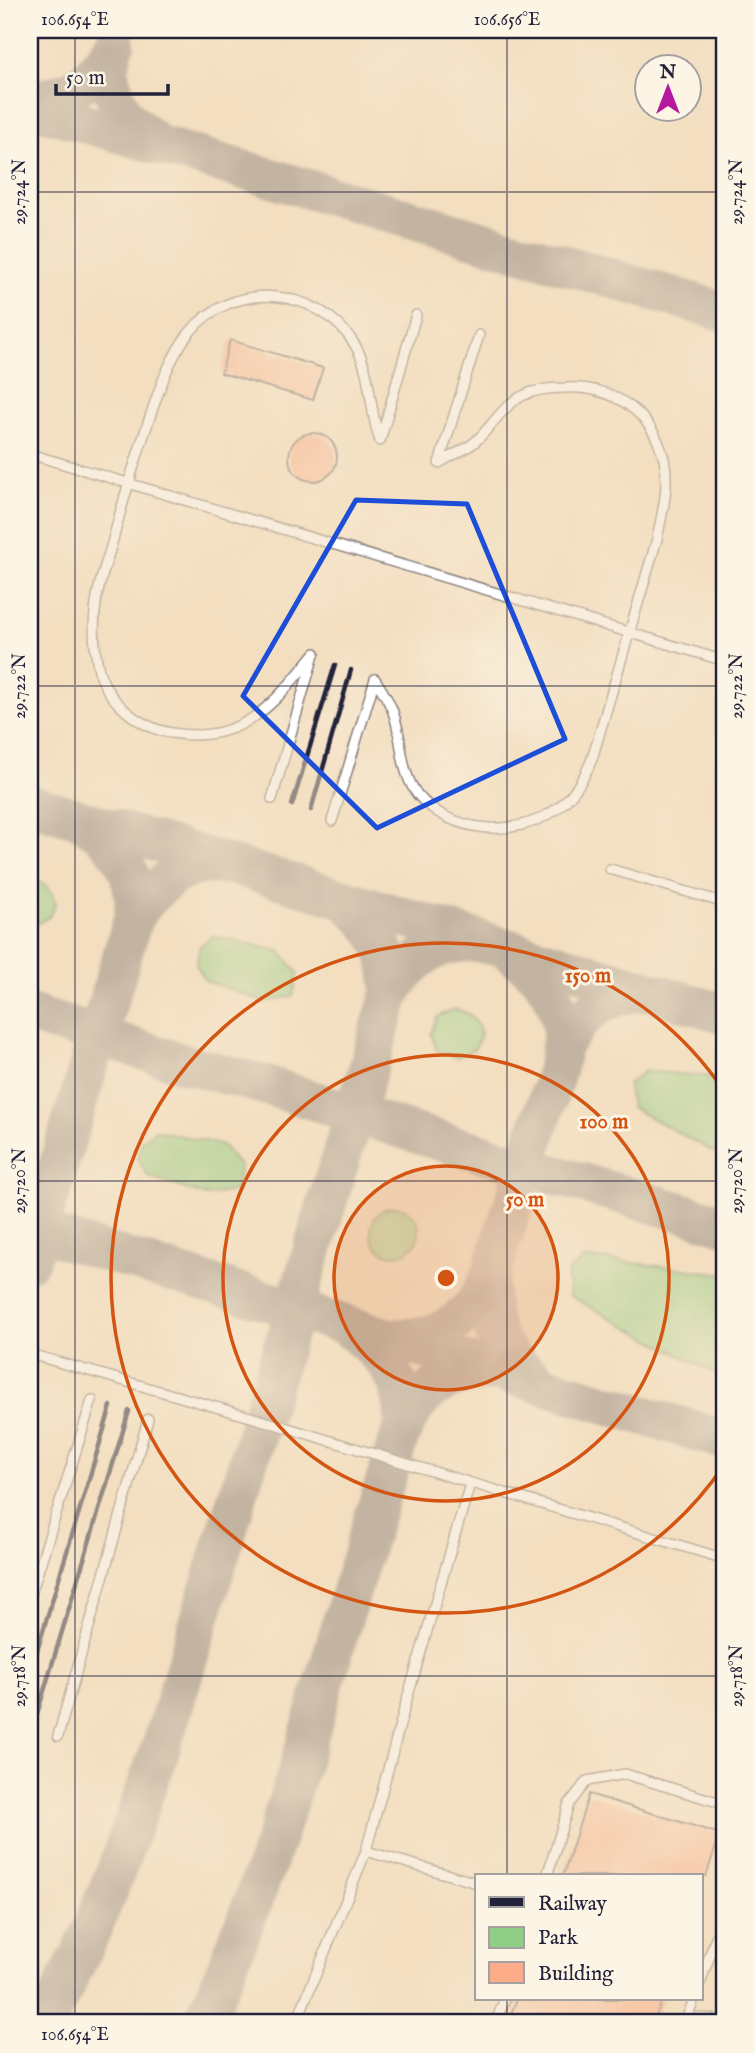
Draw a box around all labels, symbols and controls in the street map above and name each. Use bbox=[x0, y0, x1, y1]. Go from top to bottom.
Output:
text: 106.654°E bbox=[41, 9, 109, 32]
text: 106.656°E bbox=[474, 9, 540, 32]
scale bar bbox=[56, 52, 168, 96]
north arrow bbox=[632, 52, 702, 122]
text: N bbox=[659, 61, 677, 85]
text: 50 m bbox=[66, 65, 105, 92]
text: 29.724°N bbox=[9, 158, 32, 225]
text: 29.724°N bbox=[726, 158, 749, 225]
text: 29.722°N bbox=[9, 653, 32, 719]
text: 29.722°N bbox=[726, 653, 749, 719]
text: 150 m bbox=[565, 963, 612, 990]
text: 100 m bbox=[579, 1109, 629, 1136]
text: 29.720°N bbox=[9, 1147, 32, 1214]
text: 29.720°N bbox=[726, 1147, 749, 1214]
text: 50 m bbox=[506, 1187, 545, 1214]
centre of rings bbox=[434, 1266, 458, 1290]
text: 29.718°N bbox=[9, 1644, 32, 1707]
text: 29.718°N bbox=[726, 1644, 749, 1707]
legend bbox=[475, 1874, 702, 2000]
text: Railway bbox=[538, 1891, 608, 1918]
text: Park bbox=[538, 1925, 579, 1952]
text: Building bbox=[538, 1961, 614, 1988]
text: 106.654°E bbox=[41, 2024, 109, 2047]

